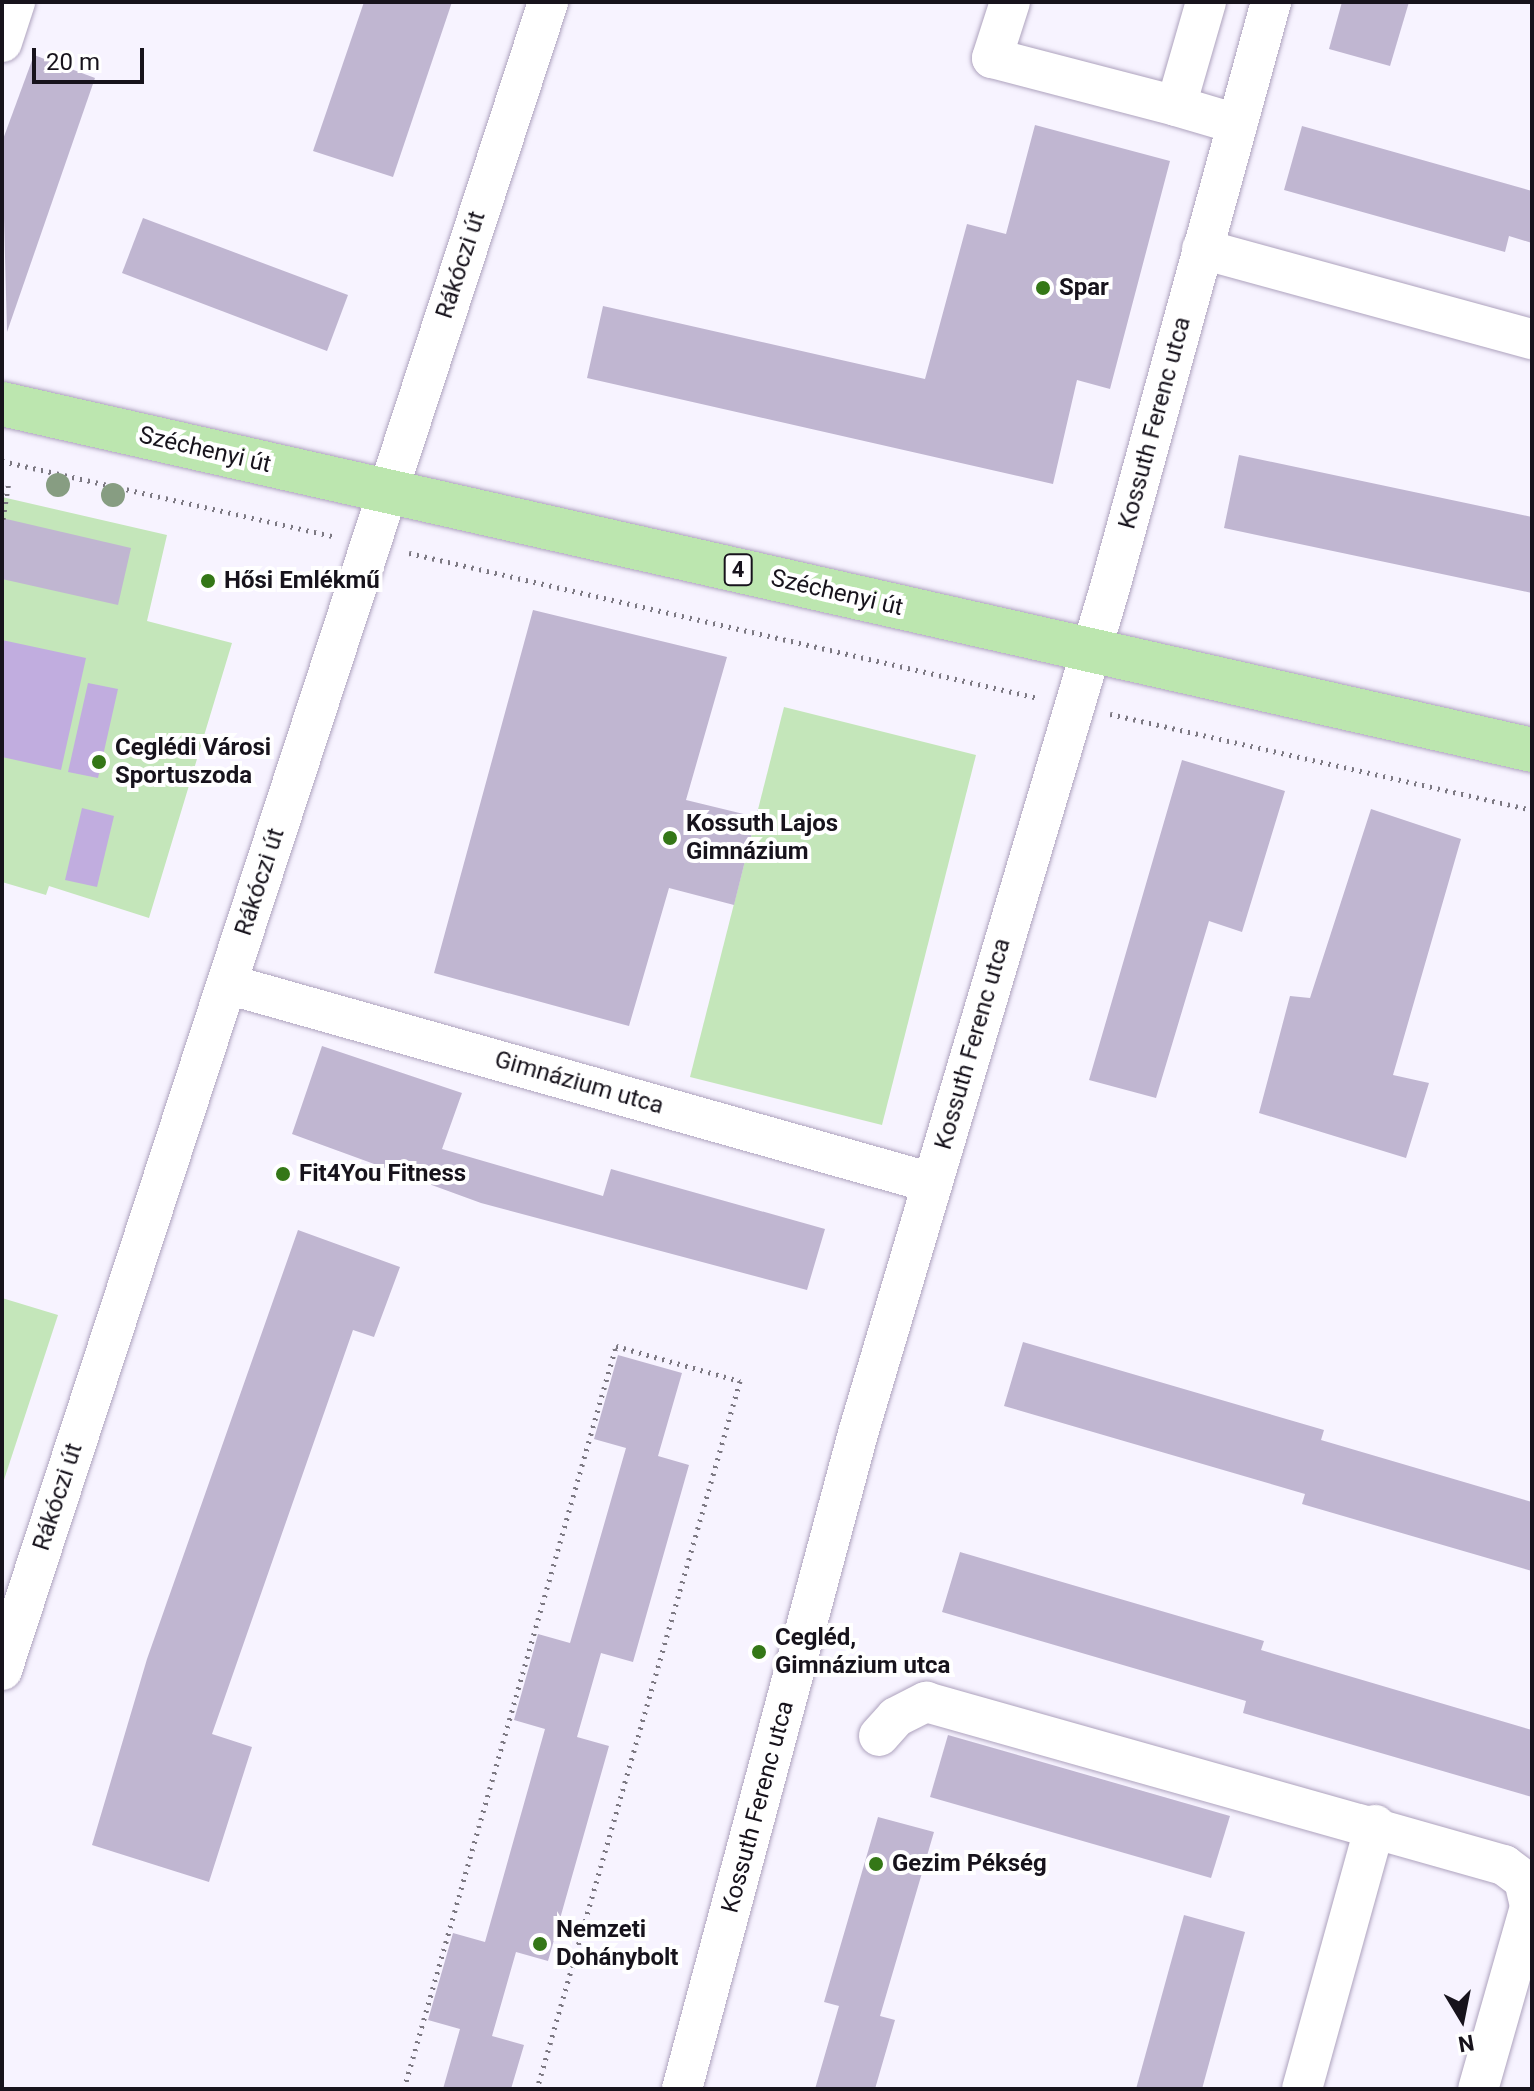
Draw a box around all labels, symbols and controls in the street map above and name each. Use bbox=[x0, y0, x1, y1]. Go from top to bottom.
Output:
scale bar bbox=[36, 32, 148, 82]
text: 20 m bbox=[46, 48, 100, 76]
street label: Rákóczi út bbox=[430, 208, 492, 322]
place label: Spar bbox=[1059, 274, 1109, 302]
marker: Spar bbox=[1034, 279, 1052, 297]
street label: Kossuth Ferenc utca bbox=[1113, 314, 1197, 532]
street label: Széchenyi út bbox=[136, 421, 274, 479]
road number: 4 bbox=[722, 552, 754, 588]
street label: Széchenyi út bbox=[768, 564, 906, 622]
place label: Hősi Emlékmű bbox=[224, 567, 380, 595]
marker: Hősi Emlékmű bbox=[199, 572, 217, 590]
place label: Ceglédi Városi Sportuszoda bbox=[115, 734, 271, 790]
marker: Ceglédi Városi Sportuszoda bbox=[90, 753, 108, 771]
place label: Kossuth Lajos Gimnázium bbox=[686, 810, 838, 866]
street label: Rákóczi út bbox=[229, 825, 291, 939]
marker: Kossuth Lajos Gimnázium bbox=[661, 829, 679, 847]
street label: Kossuth Ferenc utca bbox=[929, 935, 1017, 1153]
street label: Gimnázium utca bbox=[491, 1045, 667, 1121]
place label: Fit4You Fitness bbox=[299, 1160, 466, 1188]
marker: Fit4You Fitness bbox=[274, 1165, 292, 1183]
street label: Rákóczi út bbox=[27, 1440, 89, 1554]
place label: Cegléd, Gimnázium utca bbox=[775, 1624, 950, 1680]
marker: Cegléd, Gimnázium utca bbox=[750, 1643, 768, 1661]
street label: Kossuth Ferenc utca bbox=[716, 1698, 800, 1916]
place label: Gezim Pékség bbox=[892, 1850, 1047, 1878]
marker: Gezim Pékség bbox=[867, 1855, 885, 1873]
place label: Nemzeti Dohánybolt bbox=[556, 1916, 678, 1972]
marker: Nemzeti Dohánybolt bbox=[531, 1935, 549, 1953]
north arrow bbox=[1422, 1979, 1502, 2059]
text: N bbox=[1456, 2029, 1476, 2057]

